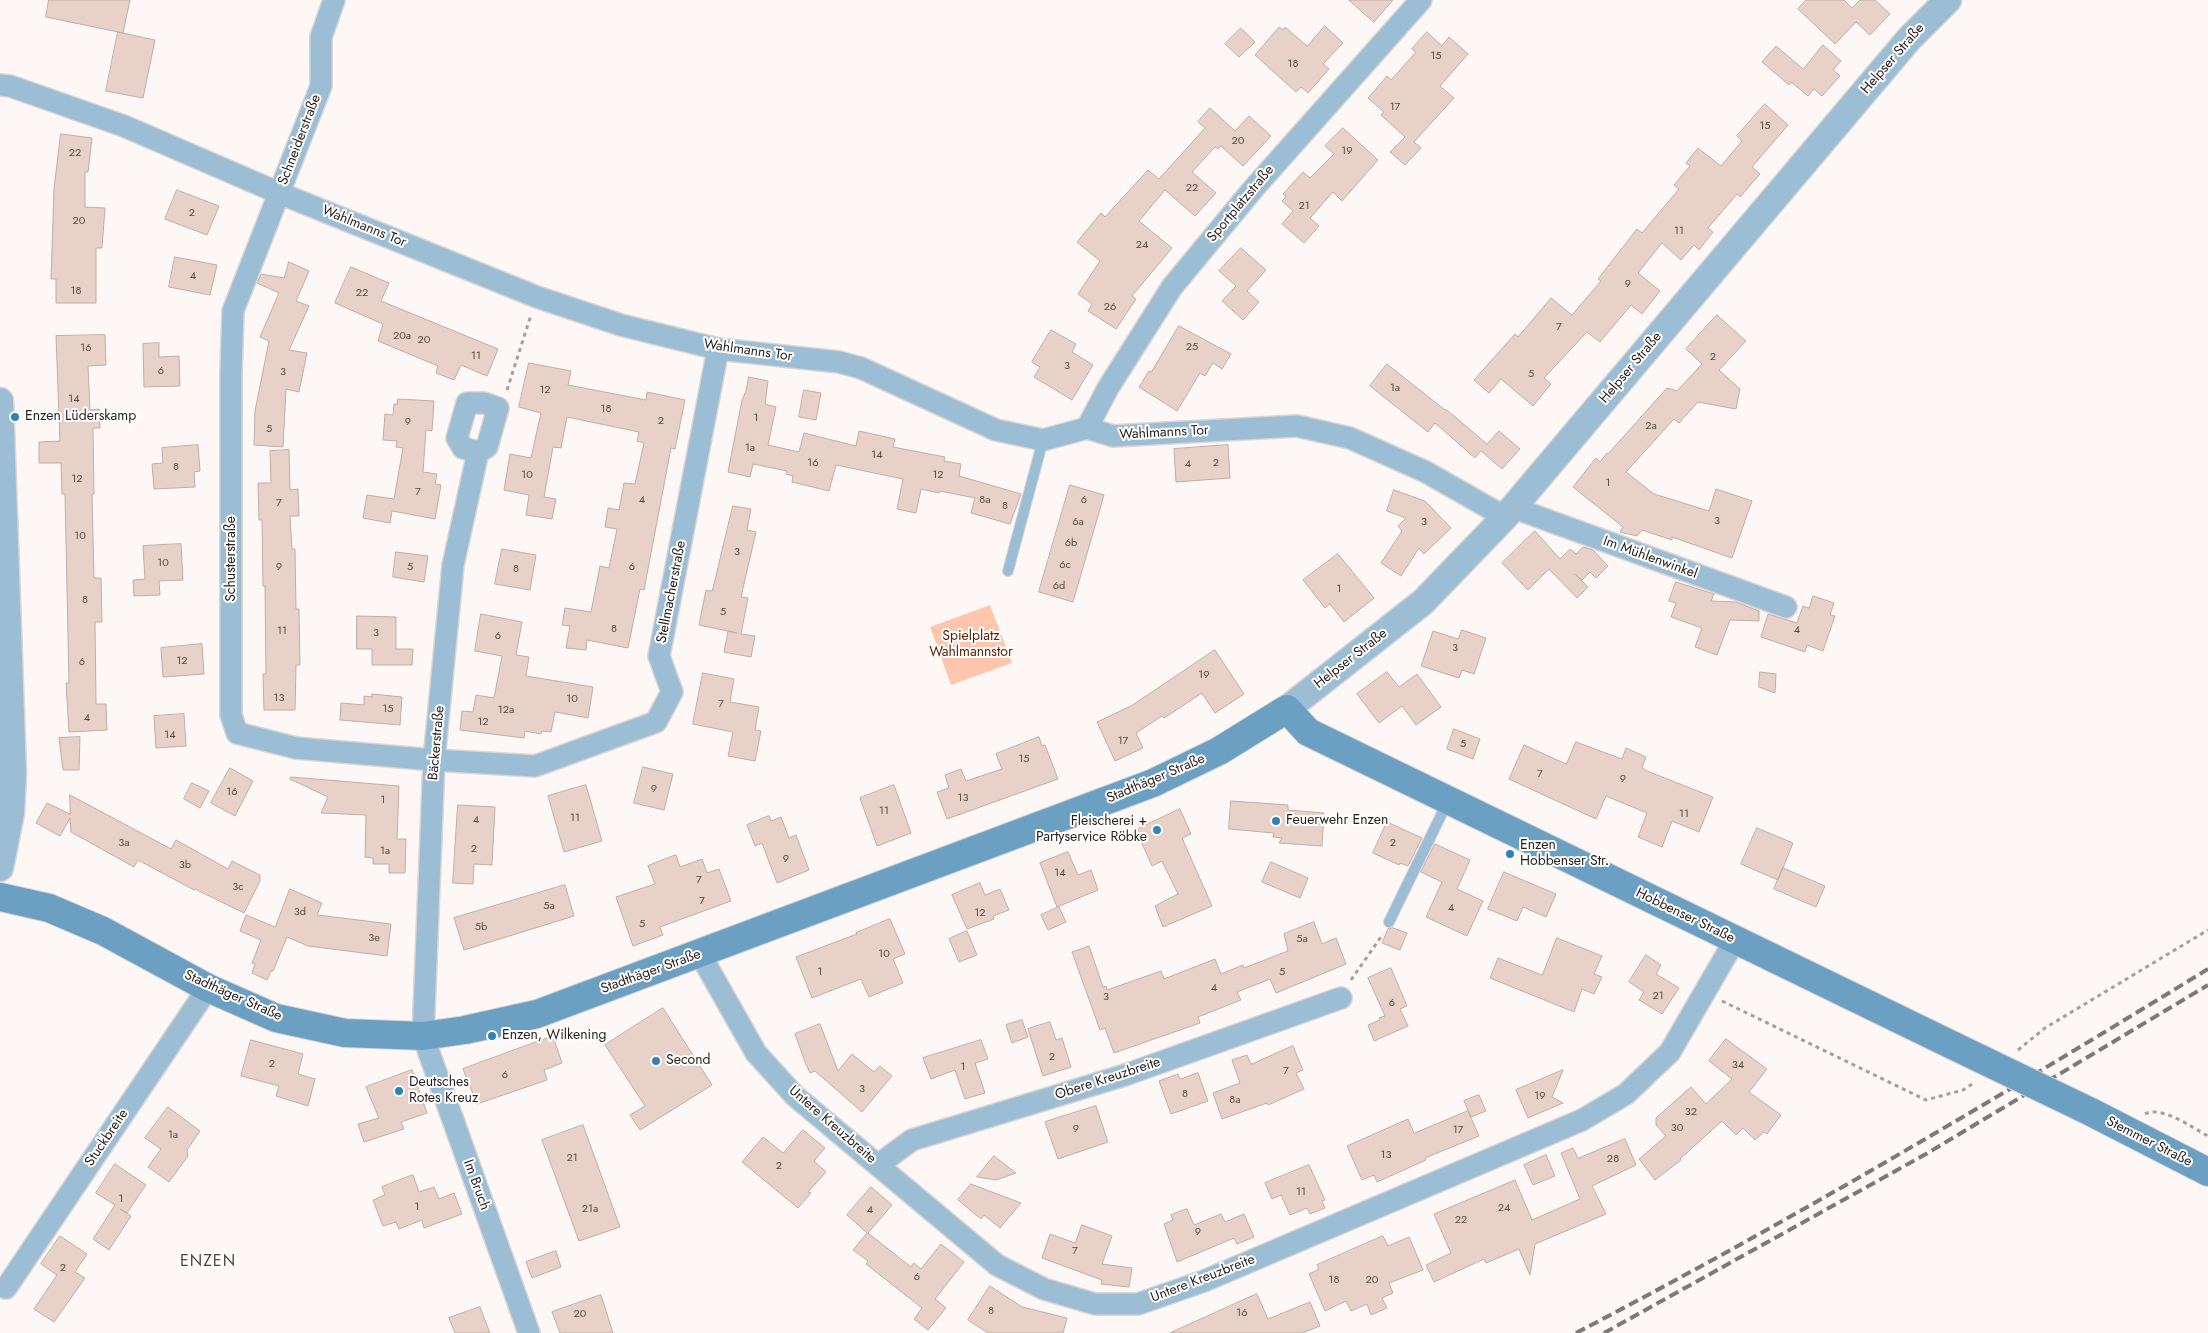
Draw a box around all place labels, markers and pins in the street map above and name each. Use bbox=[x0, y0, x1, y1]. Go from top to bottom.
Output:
place label: Enzen Lüderskamp bbox=[25, 409, 136, 425]
marker: Enzen Lüderskamp bbox=[9, 411, 21, 423]
place label: Feuerwehr Enzen bbox=[1286, 813, 1388, 829]
place label: Fleischerei + Partyservice Röbke bbox=[1036, 814, 1147, 846]
marker: Feuerwehr Enzen bbox=[1270, 815, 1282, 827]
marker: Fleischerei + Partyservice Röbke bbox=[1151, 824, 1163, 836]
place label: Enzen Hobbenser Str. bbox=[1520, 838, 1609, 870]
marker: Enzen Hobbenser Str. bbox=[1504, 848, 1516, 860]
place label: Enzen, Wilkening bbox=[502, 1028, 607, 1044]
marker: Enzen, Wilkening bbox=[486, 1030, 498, 1042]
place label: Second bbox=[666, 1053, 711, 1069]
marker: Second bbox=[650, 1055, 662, 1067]
place label: Deutsches Rotes Kreuz bbox=[409, 1075, 478, 1108]
marker: Deutsches Rotes Kreuz bbox=[393, 1085, 405, 1097]

